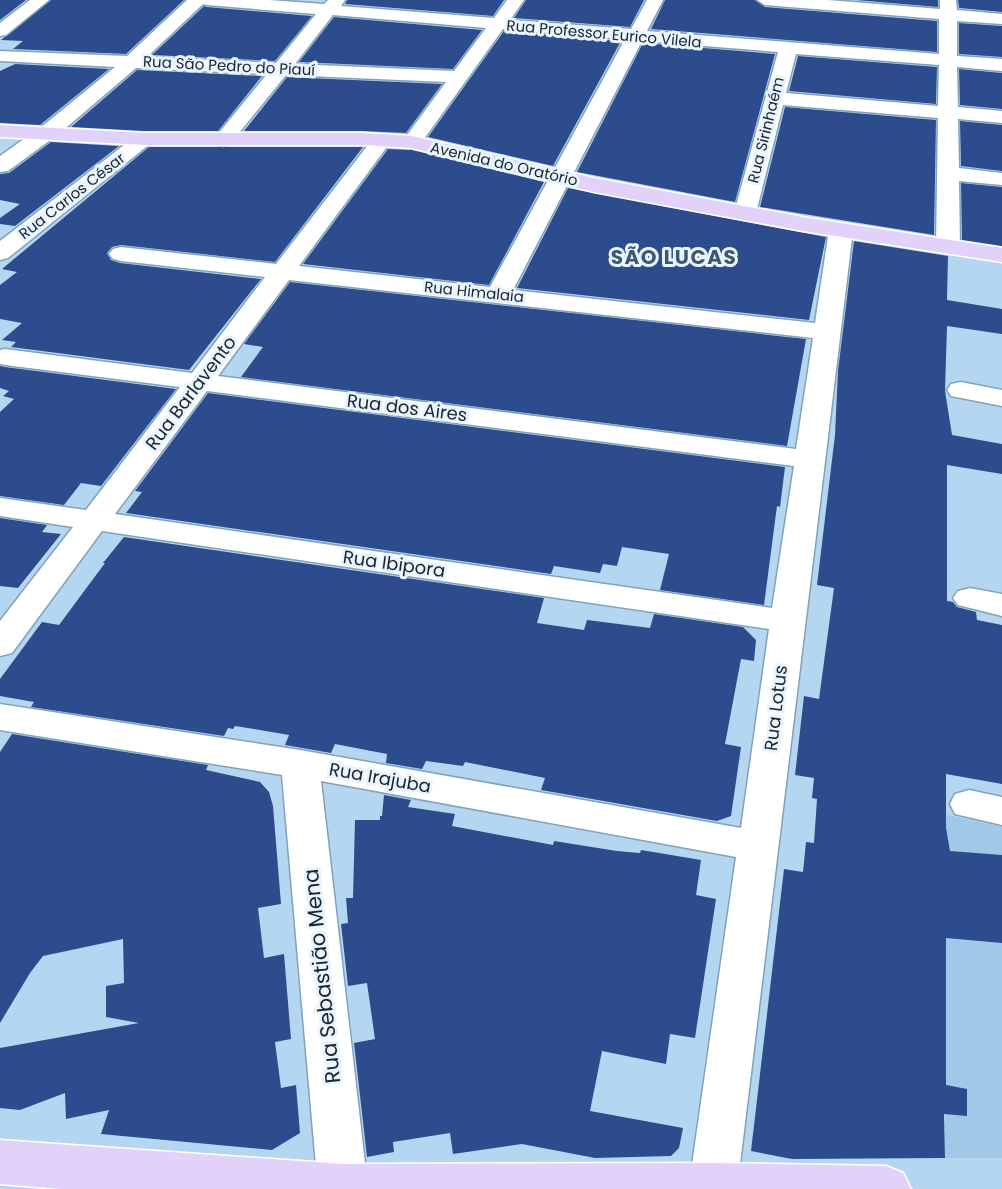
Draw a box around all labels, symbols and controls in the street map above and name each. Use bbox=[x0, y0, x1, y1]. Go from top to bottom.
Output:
street label: Rua Professor Eurico Vilela bbox=[506, 15, 702, 52]
street label: Rua São Pedro do Piauí bbox=[142, 51, 316, 81]
street label: Rua Sirinhaém bbox=[742, 75, 789, 185]
street label: Avenida do Oratório bbox=[428, 136, 580, 191]
street label: Rua Carlos César bbox=[14, 147, 130, 244]
district label: SÃO LUCAS bbox=[611, 243, 737, 271]
street label: Rua Himalaia bbox=[423, 276, 525, 307]
street label: Rua Barlavento bbox=[139, 331, 242, 455]
street label: Rua dos Aires bbox=[345, 388, 469, 427]
street label: Rua Ibipora bbox=[341, 544, 447, 583]
street label: Rua Lotus bbox=[758, 664, 793, 752]
street label: Rua Irajuba bbox=[327, 756, 433, 799]
street label: Rua Sebastião Mena bbox=[296, 867, 347, 1085]

